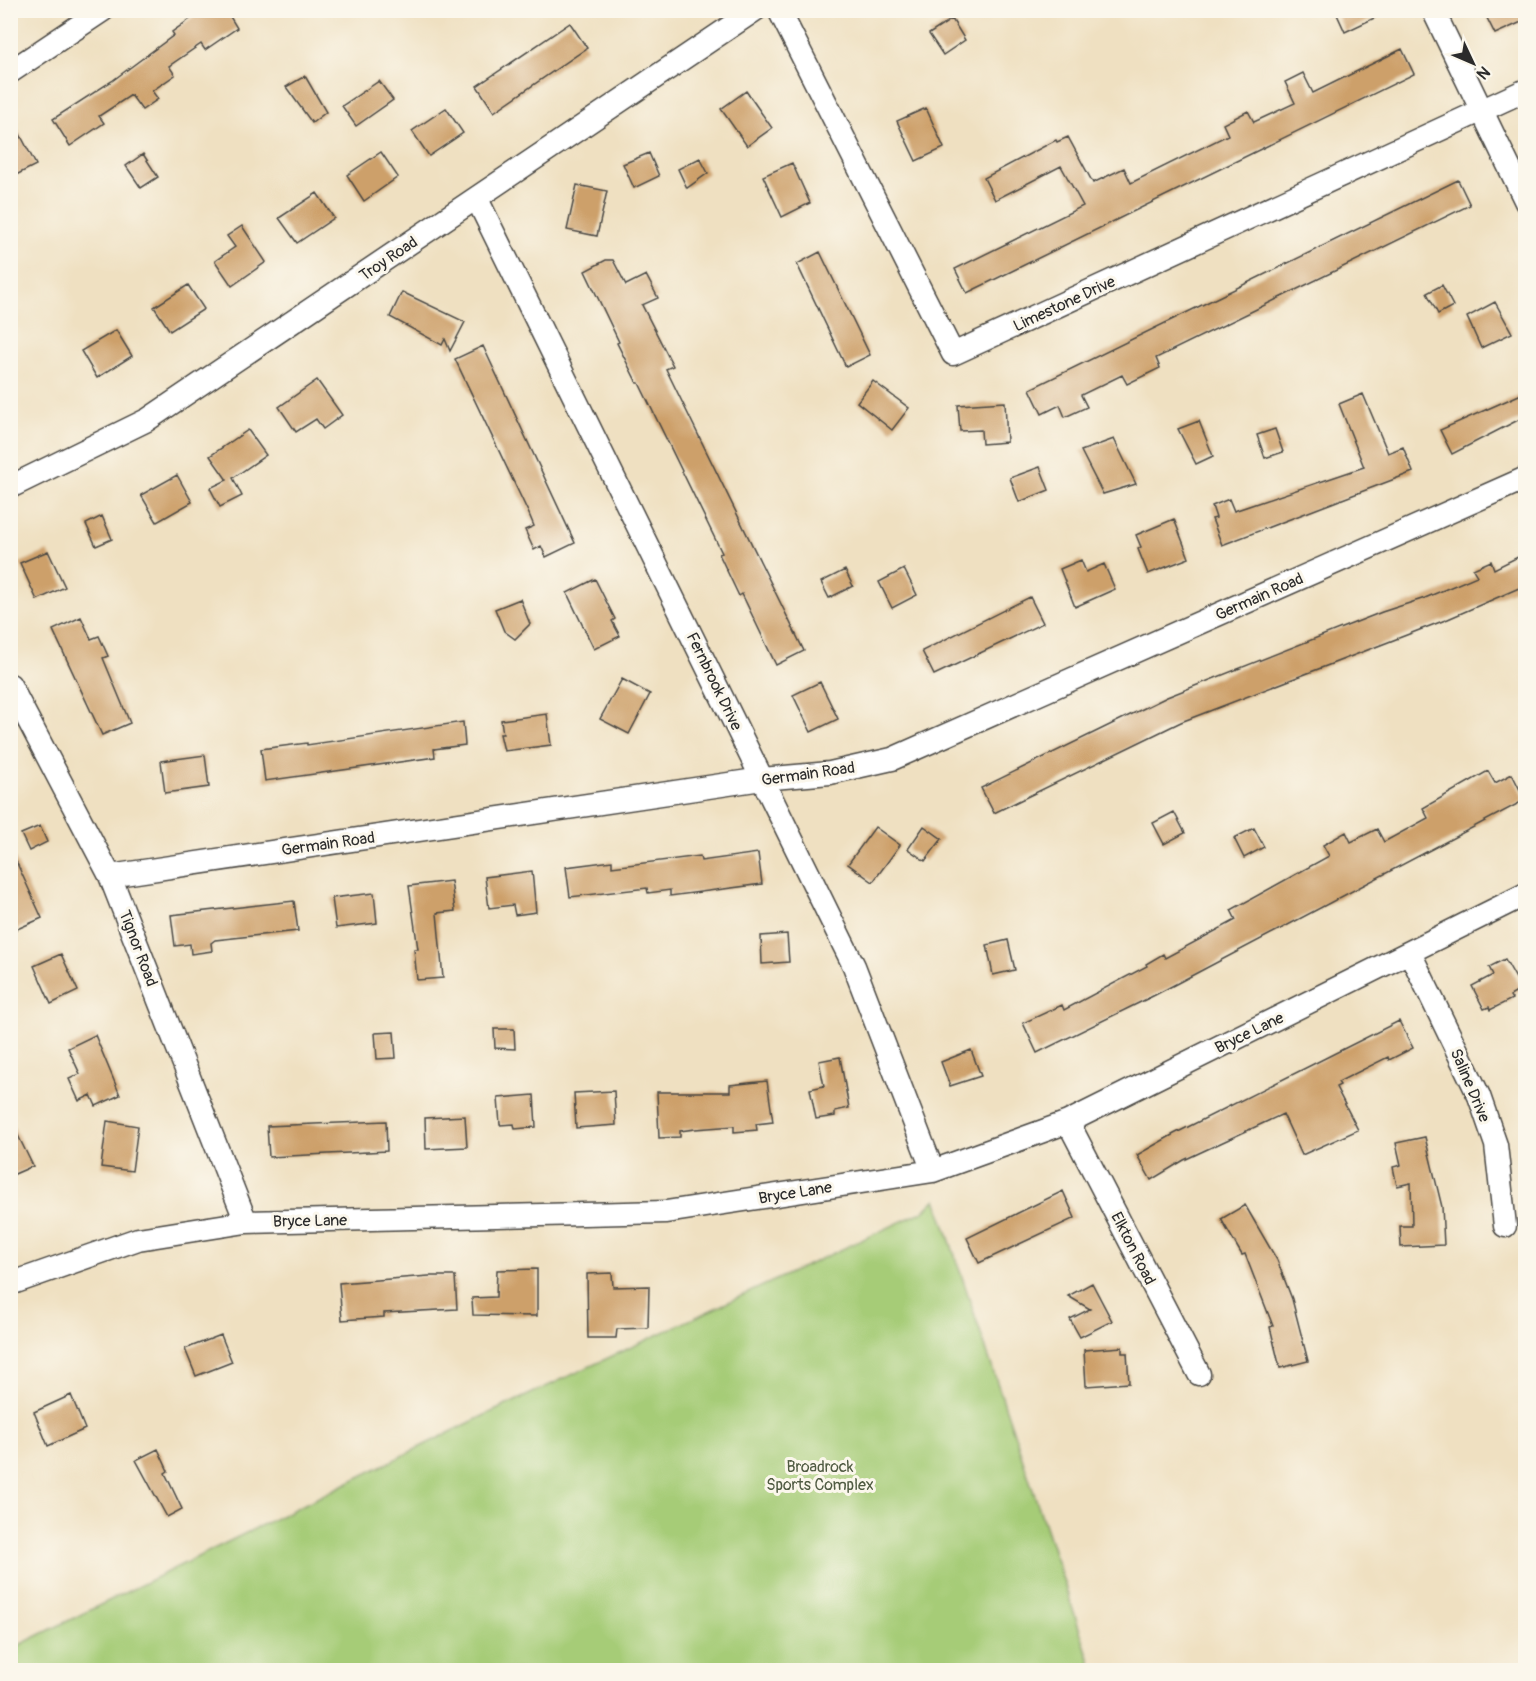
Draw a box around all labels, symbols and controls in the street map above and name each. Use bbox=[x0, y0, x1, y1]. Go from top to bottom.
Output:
north arrow bbox=[1443, 33, 1503, 93]
text: N bbox=[1472, 62, 1494, 84]
street label: Troy Road bbox=[356, 232, 421, 286]
street label: Limestone Drive bbox=[1010, 272, 1119, 336]
street label: Germain Road bbox=[1212, 569, 1307, 625]
street label: Fernbrook Drive bbox=[682, 629, 746, 734]
street label: Germain Road bbox=[760, 758, 856, 790]
street label: Germain Road bbox=[280, 828, 376, 860]
street label: Tignor Road bbox=[114, 907, 162, 989]
street label: Bryce Lane bbox=[1212, 1008, 1287, 1058]
street label: Saline Drive bbox=[1446, 1046, 1495, 1125]
street label: Bryce Lane bbox=[757, 1177, 833, 1209]
street label: Elkton Road bbox=[1106, 1209, 1160, 1288]
street label: Bryce Lane bbox=[273, 1210, 347, 1232]
park label: Broadrock Sports Complex bbox=[766, 1457, 874, 1495]

